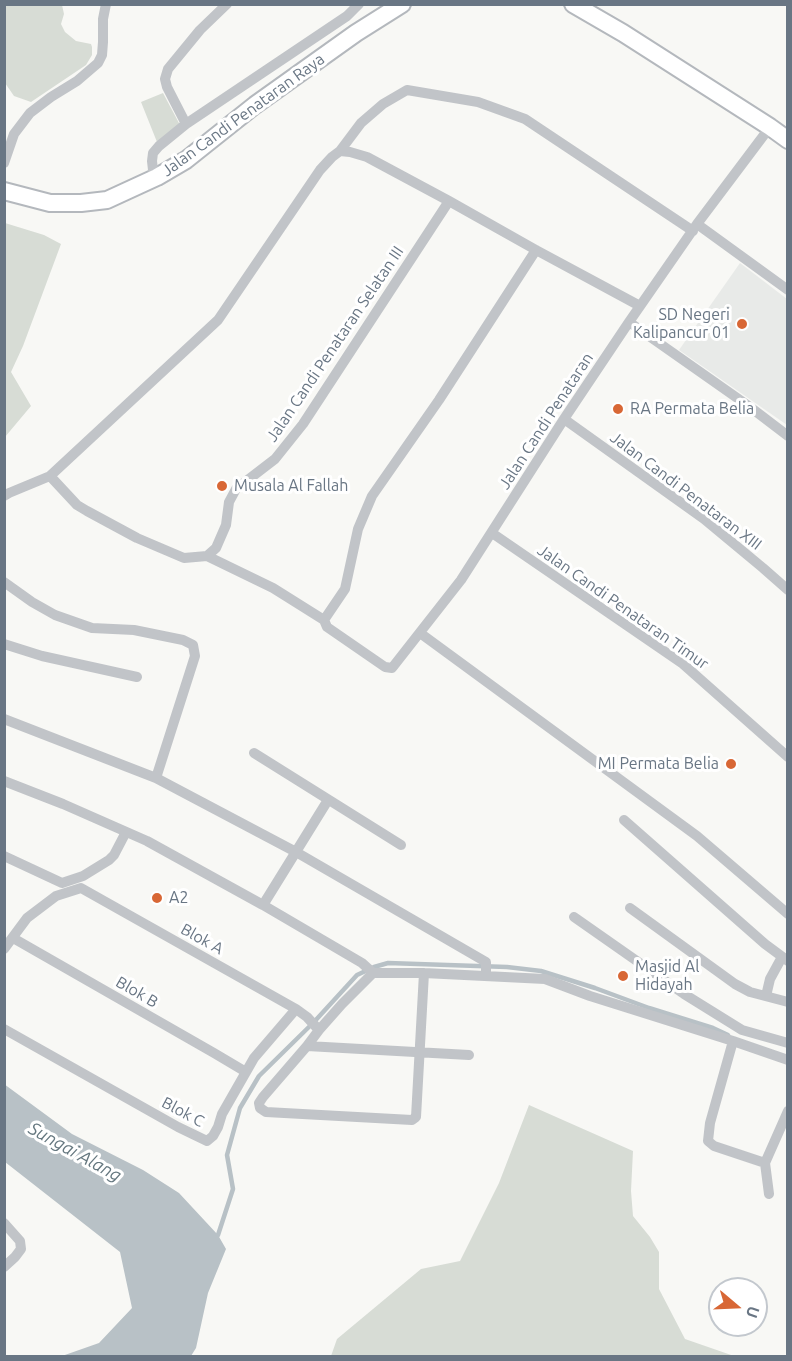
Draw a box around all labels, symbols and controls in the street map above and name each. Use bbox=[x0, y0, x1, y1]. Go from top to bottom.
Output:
street label: Jalan Candi Penataran Raya bbox=[158, 49, 328, 181]
street label: Jalan Candi Penataran Selatan III bbox=[262, 243, 408, 445]
place label: SD Negeri Kalipancur 01 bbox=[633, 305, 730, 343]
marker: SD Negeri Kalipancur 01 bbox=[735, 317, 749, 331]
street label: Jalan Candi Penataran bbox=[495, 349, 597, 493]
place label: RA Permata Belia bbox=[630, 399, 754, 419]
marker: RA Permata Belia bbox=[611, 402, 625, 416]
street label: Jalan Candi Penataran XIII bbox=[607, 428, 765, 554]
place label: Musala Al Fallah bbox=[234, 476, 348, 496]
marker: Musala Al Fallah bbox=[215, 479, 229, 493]
street label: Jalan Candi Penataran Timur bbox=[534, 540, 712, 674]
place label: MI Permata Belia bbox=[598, 754, 719, 774]
marker: MI Permata Belia bbox=[724, 757, 738, 771]
place label: A2 bbox=[169, 888, 188, 908]
marker: A2 bbox=[150, 891, 164, 905]
street label: Blok A bbox=[177, 919, 227, 959]
place label: Masjid Al Hidayah bbox=[635, 957, 699, 995]
marker: Masjid Al Hidayah bbox=[616, 969, 630, 983]
street label: Blok B bbox=[112, 972, 162, 1012]
street label: Blok C bbox=[159, 1093, 207, 1131]
water label: Sungai Alang bbox=[25, 1118, 125, 1186]
north arrow bbox=[708, 1277, 768, 1337]
text: U bbox=[743, 1304, 763, 1320]

